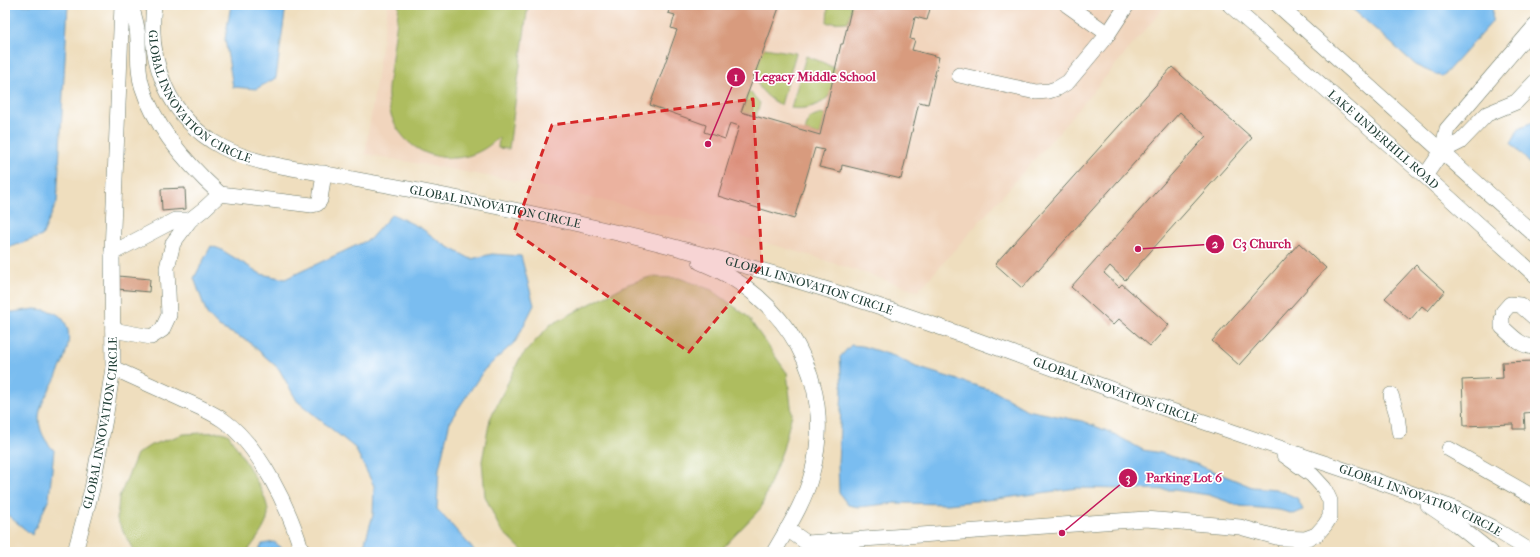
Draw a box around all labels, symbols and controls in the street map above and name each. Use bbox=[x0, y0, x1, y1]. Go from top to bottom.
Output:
street label: GLOBAL INNOVATION CIRCLE bbox=[146, 29, 253, 166]
callout: Legacy Middle School bbox=[726, 64, 884, 89]
text: Legacy Middle School bbox=[754, 69, 876, 85]
text: 1 bbox=[734, 70, 738, 84]
street label: LAKE UNDERHILL ROAD bbox=[1325, 87, 1442, 192]
street label: GLOBAL INNOVATION CIRCLE bbox=[408, 182, 582, 231]
callout: C3 Church bbox=[1205, 231, 1300, 256]
text: C3 Church bbox=[1233, 236, 1292, 252]
text: 2 bbox=[1212, 237, 1219, 251]
street label: GLOBAL INNOVATION CIRCLE bbox=[724, 254, 895, 318]
street label: GLOBAL INNOVATION CIRCLE bbox=[80, 337, 120, 511]
street label: GLOBAL INNOVATION CIRCLE bbox=[1031, 354, 1200, 427]
street label: GLOBAL INNOVATION CIRCLE bbox=[1337, 461, 1505, 539]
callout: Parking Lot 6 bbox=[1118, 465, 1230, 490]
text: Parking Lot 6 bbox=[1146, 470, 1223, 486]
text: 3 bbox=[1126, 471, 1131, 486]

